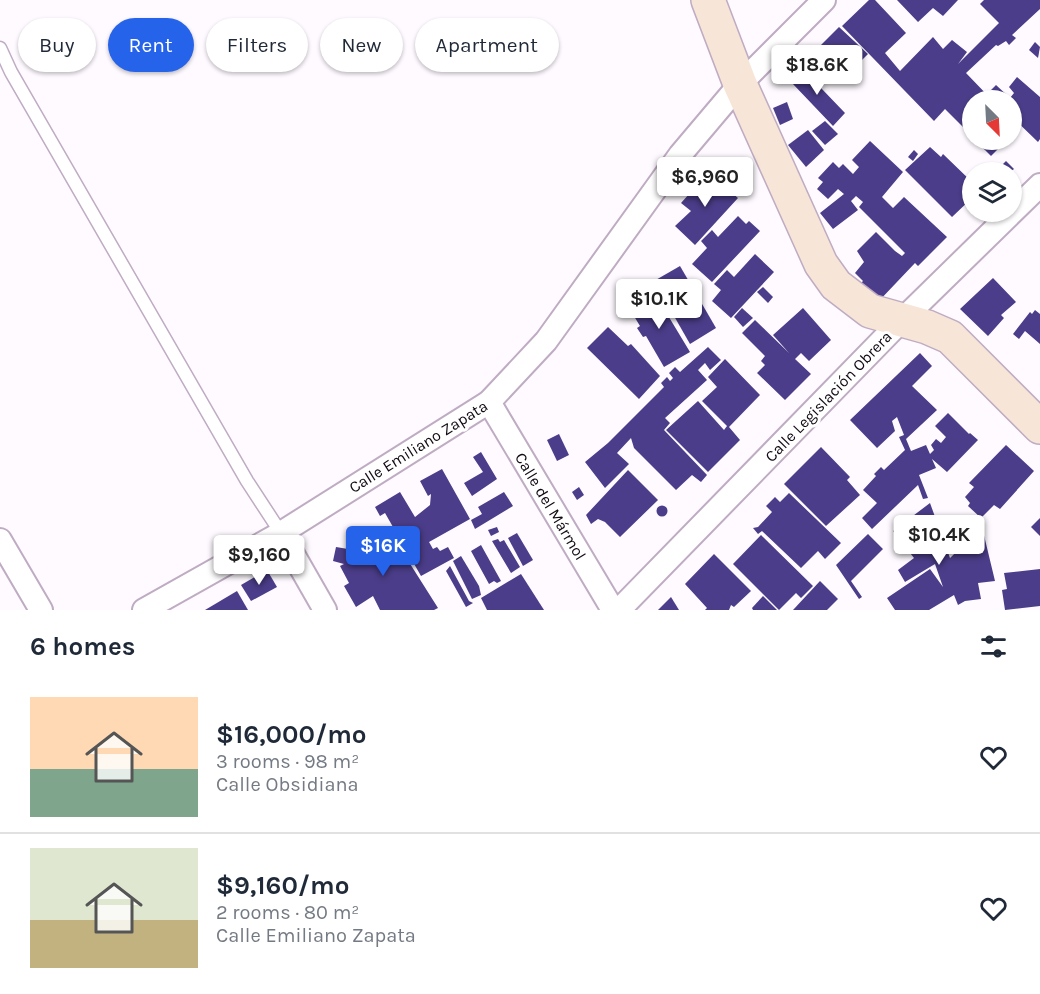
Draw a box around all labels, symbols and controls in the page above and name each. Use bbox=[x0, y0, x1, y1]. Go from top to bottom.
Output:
chip: Buy bbox=[18, 18, 96, 72]
chip: Rent bbox=[108, 18, 194, 72]
chip: Filters bbox=[206, 18, 308, 72]
chip: New bbox=[320, 18, 403, 72]
chip: Apartment bbox=[415, 18, 559, 72]
pin: $18.6K bbox=[768, 45, 866, 96]
text: $18.6K bbox=[785, 53, 849, 76]
north arrow bbox=[962, 90, 1022, 150]
map controls bbox=[962, 90, 1022, 222]
pin: $6,960 bbox=[656, 157, 754, 208]
button: layers bbox=[962, 162, 1022, 222]
text: $6,960 bbox=[671, 165, 739, 188]
pin: $10.1K bbox=[610, 279, 708, 330]
text: $10.1K bbox=[630, 287, 688, 310]
street label: Calle Legislación Obrera bbox=[761, 327, 896, 466]
street label: Calle Emiliano Zapata bbox=[345, 396, 491, 497]
street label: Calle del Mármol bbox=[511, 449, 590, 563]
pin: $10.4K bbox=[890, 515, 988, 566]
text: $10.4K bbox=[908, 523, 970, 546]
pin: $16K bbox=[347, 526, 419, 577]
text: $16K bbox=[360, 534, 406, 557]
pin: $9,160 bbox=[210, 535, 308, 586]
text: $9,160 bbox=[228, 543, 290, 566]
icon: filters bbox=[977, 630, 1010, 663]
text: 6 homes bbox=[30, 631, 135, 662]
text: $16,000/mo bbox=[216, 719, 367, 750]
icon: home bbox=[78, 721, 150, 793]
icon: heart bbox=[977, 741, 1010, 774]
text: 3 rooms · 98 m² bbox=[216, 750, 359, 773]
text: Calle Obsidiana bbox=[216, 773, 359, 796]
text: $9,160/mo bbox=[216, 870, 350, 901]
icon: home bbox=[78, 872, 150, 944]
icon: heart bbox=[977, 892, 1010, 925]
text: 2 rooms · 80 m² bbox=[216, 901, 359, 924]
text: Calle Emiliano Zapata bbox=[216, 924, 416, 947]

